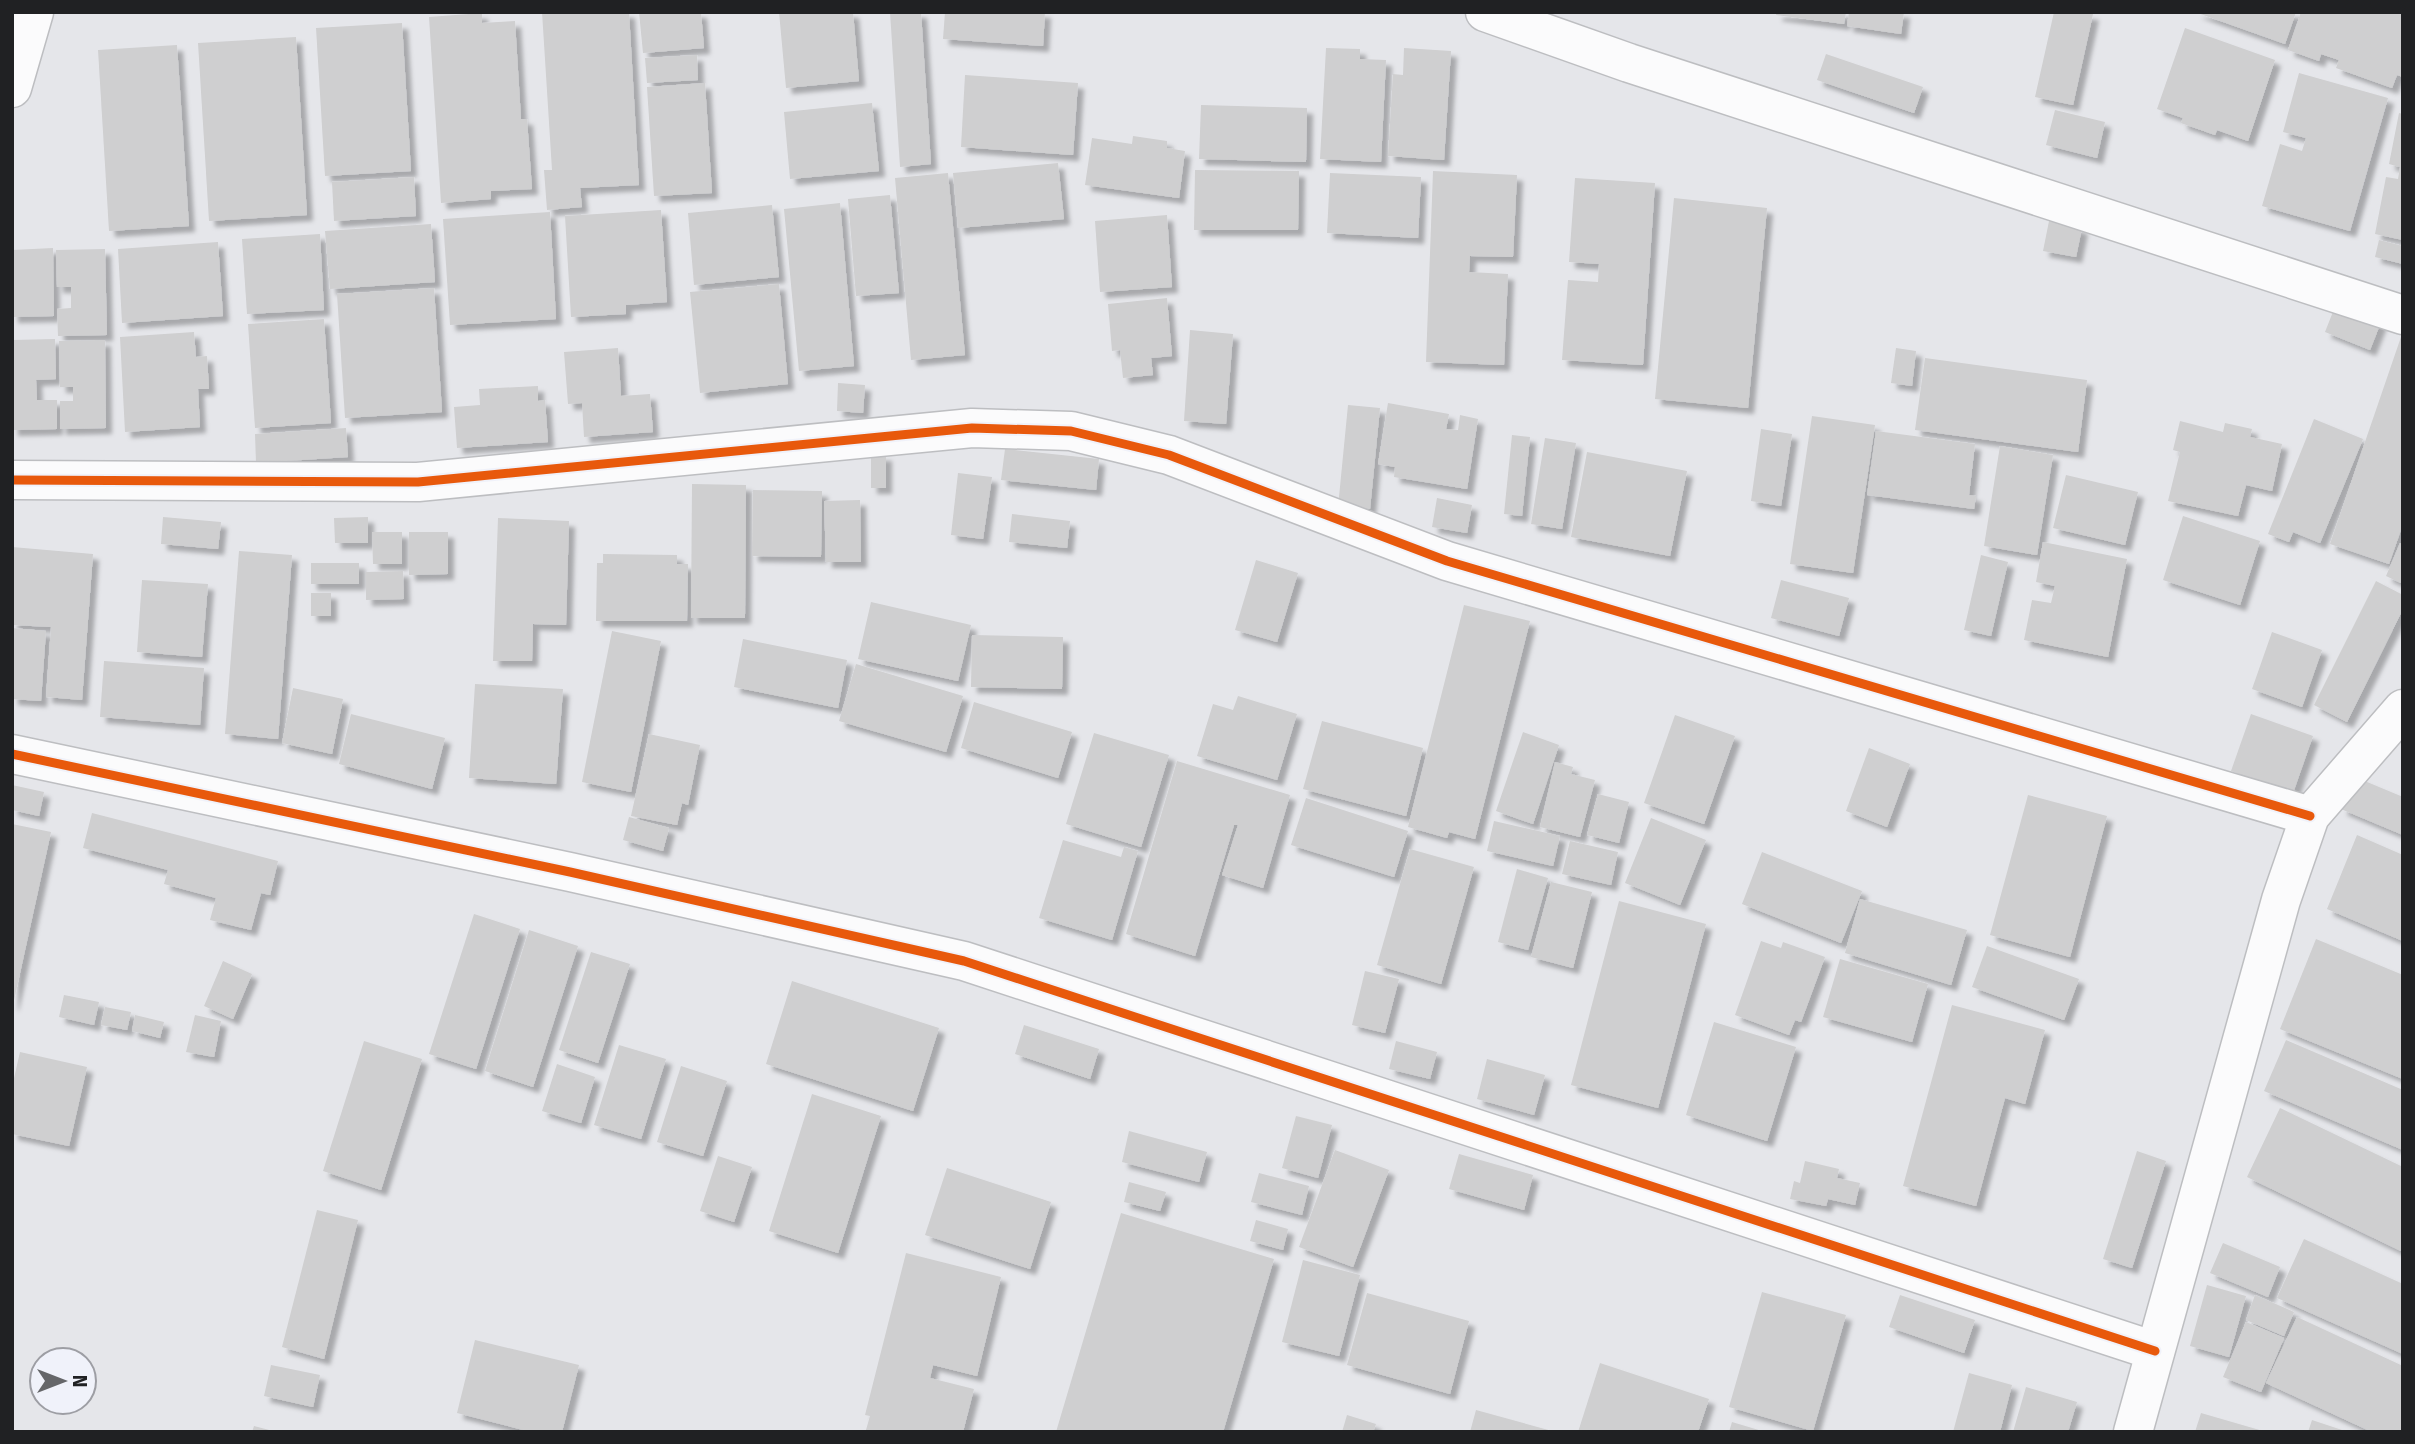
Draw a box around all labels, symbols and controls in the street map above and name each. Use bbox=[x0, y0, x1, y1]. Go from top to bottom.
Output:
north arrow bbox=[28, 1346, 98, 1416]
text: N bbox=[68, 1375, 91, 1387]

